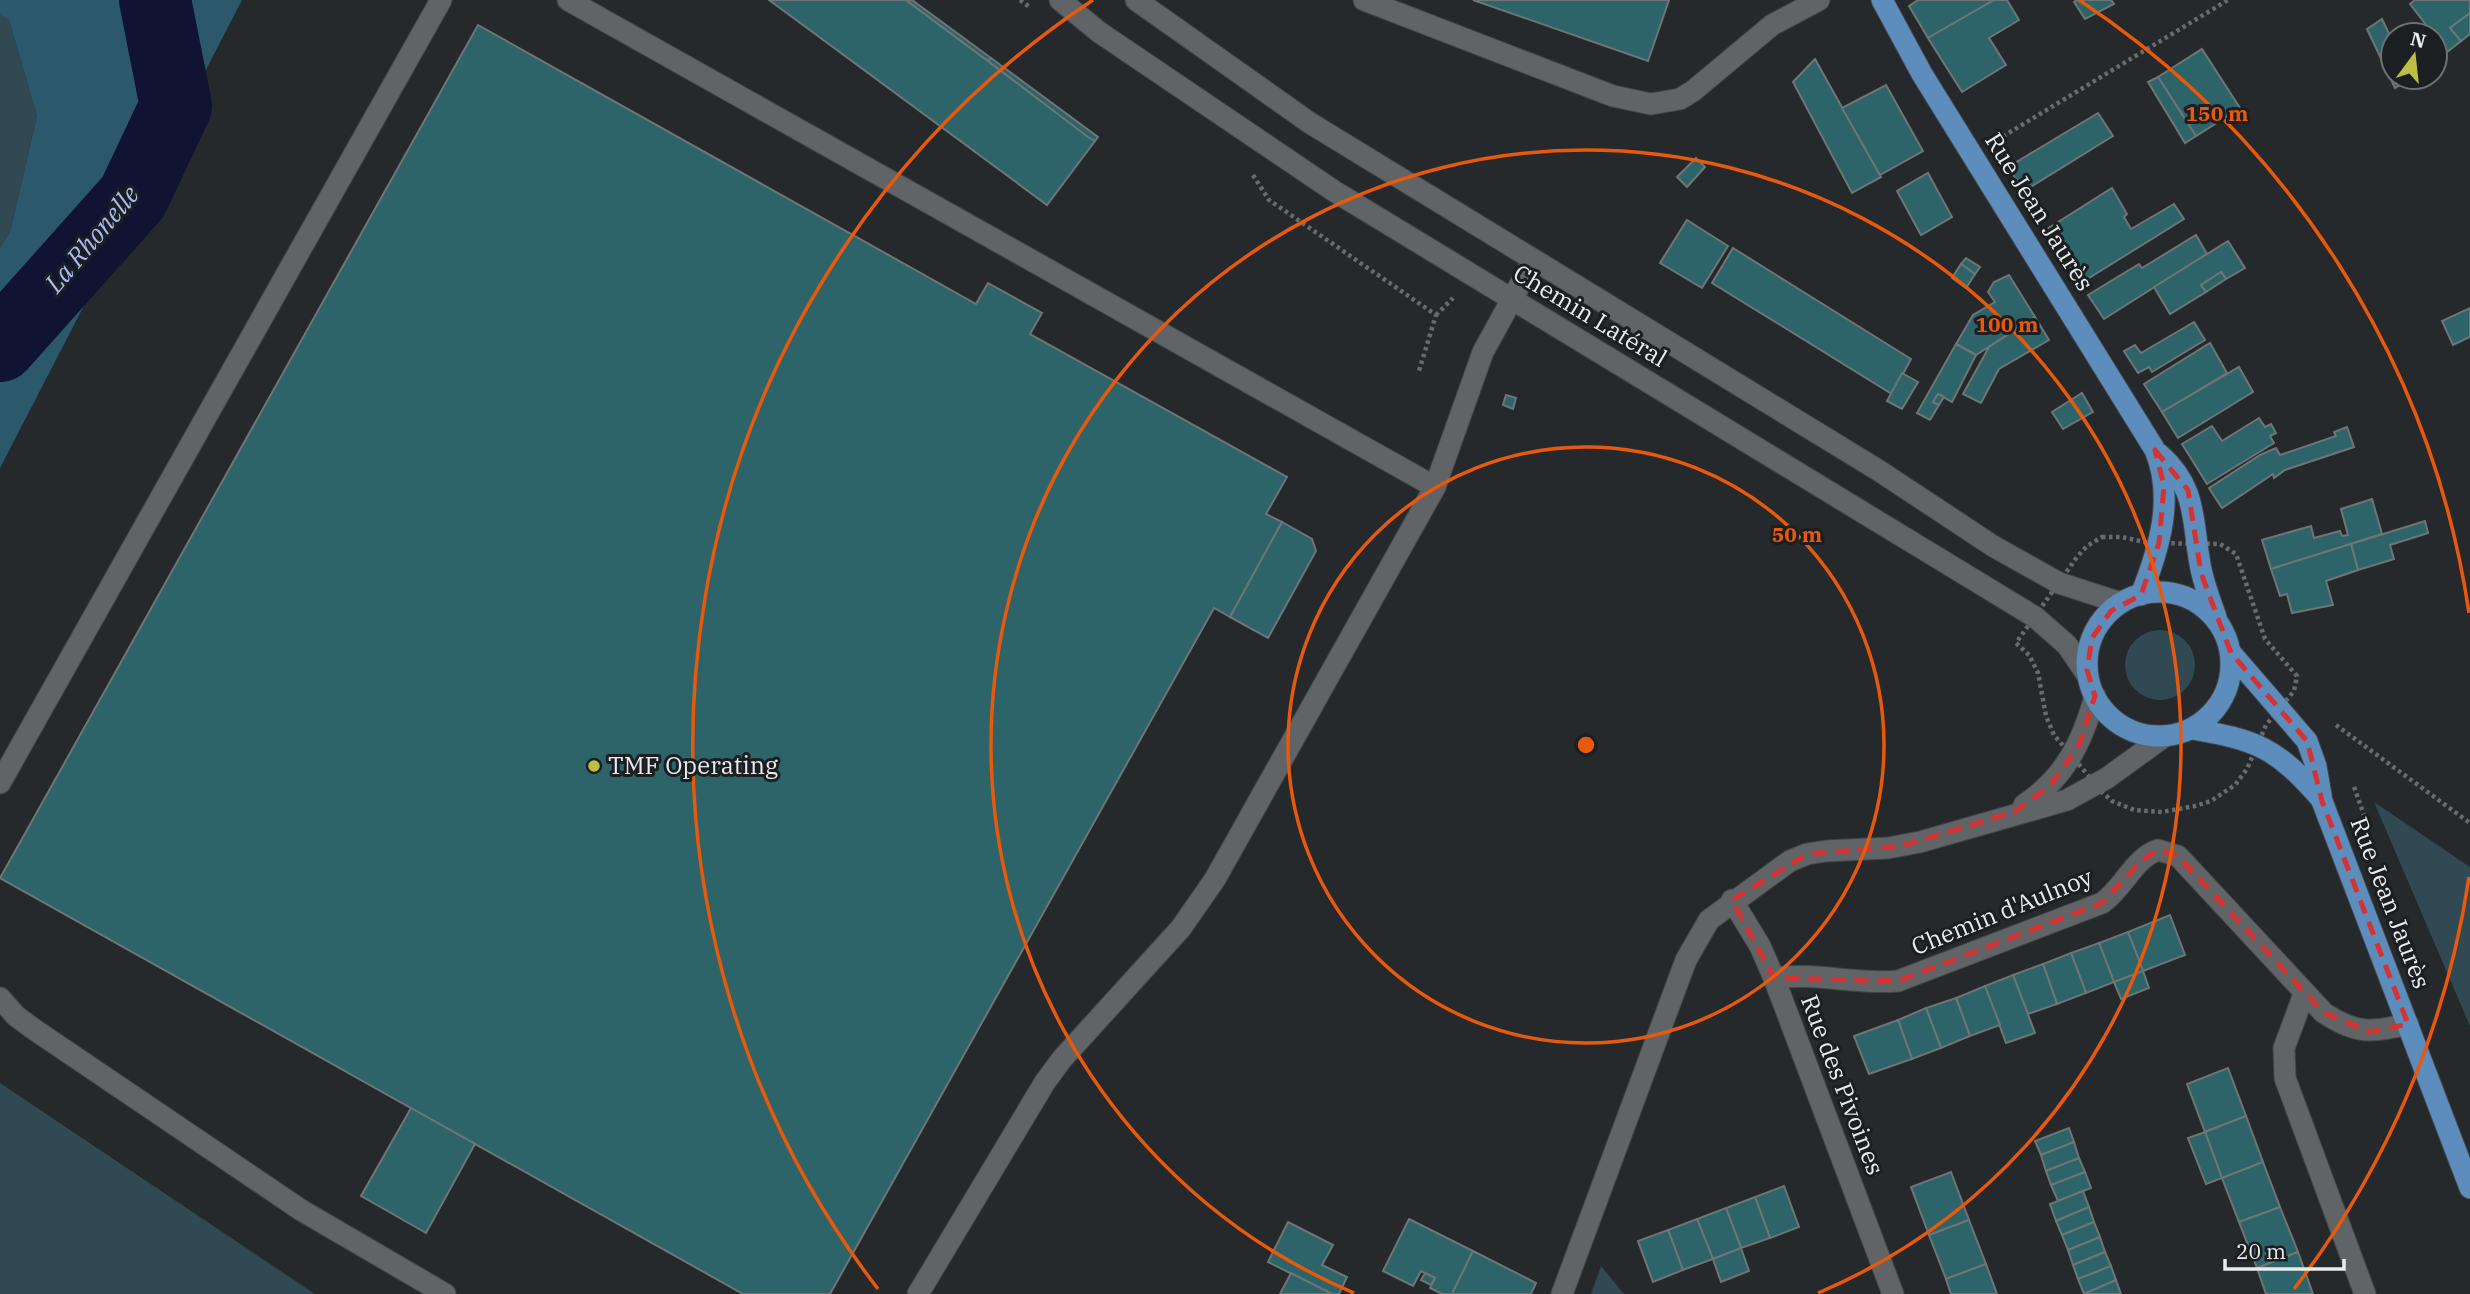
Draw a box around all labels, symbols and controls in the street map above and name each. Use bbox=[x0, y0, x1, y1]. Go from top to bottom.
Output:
north arrow bbox=[2379, 21, 2449, 91]
text: N bbox=[2408, 26, 2429, 53]
text: 150 m bbox=[2185, 99, 2249, 127]
street label: Rue Jean Jaurès bbox=[1978, 126, 2101, 297]
water label: La Rhonelle bbox=[36, 177, 146, 300]
street label: Chemin Latéral bbox=[1508, 257, 1673, 374]
text: 100 m bbox=[1975, 310, 2039, 338]
text: 50 m bbox=[1772, 520, 1822, 548]
centre of rings bbox=[1574, 733, 1598, 757]
place label: TMF Operating bbox=[608, 749, 778, 781]
marker: TMF Operating bbox=[586, 758, 602, 774]
street label: Rue Jean Jaurès bbox=[2344, 812, 2438, 993]
street label: Chemin d'Aulnoy bbox=[1906, 860, 2097, 962]
street label: Rue des Pivoines bbox=[1794, 990, 1892, 1179]
scale bar bbox=[2225, 1228, 2344, 1272]
text: 20 m bbox=[2236, 1237, 2286, 1265]

